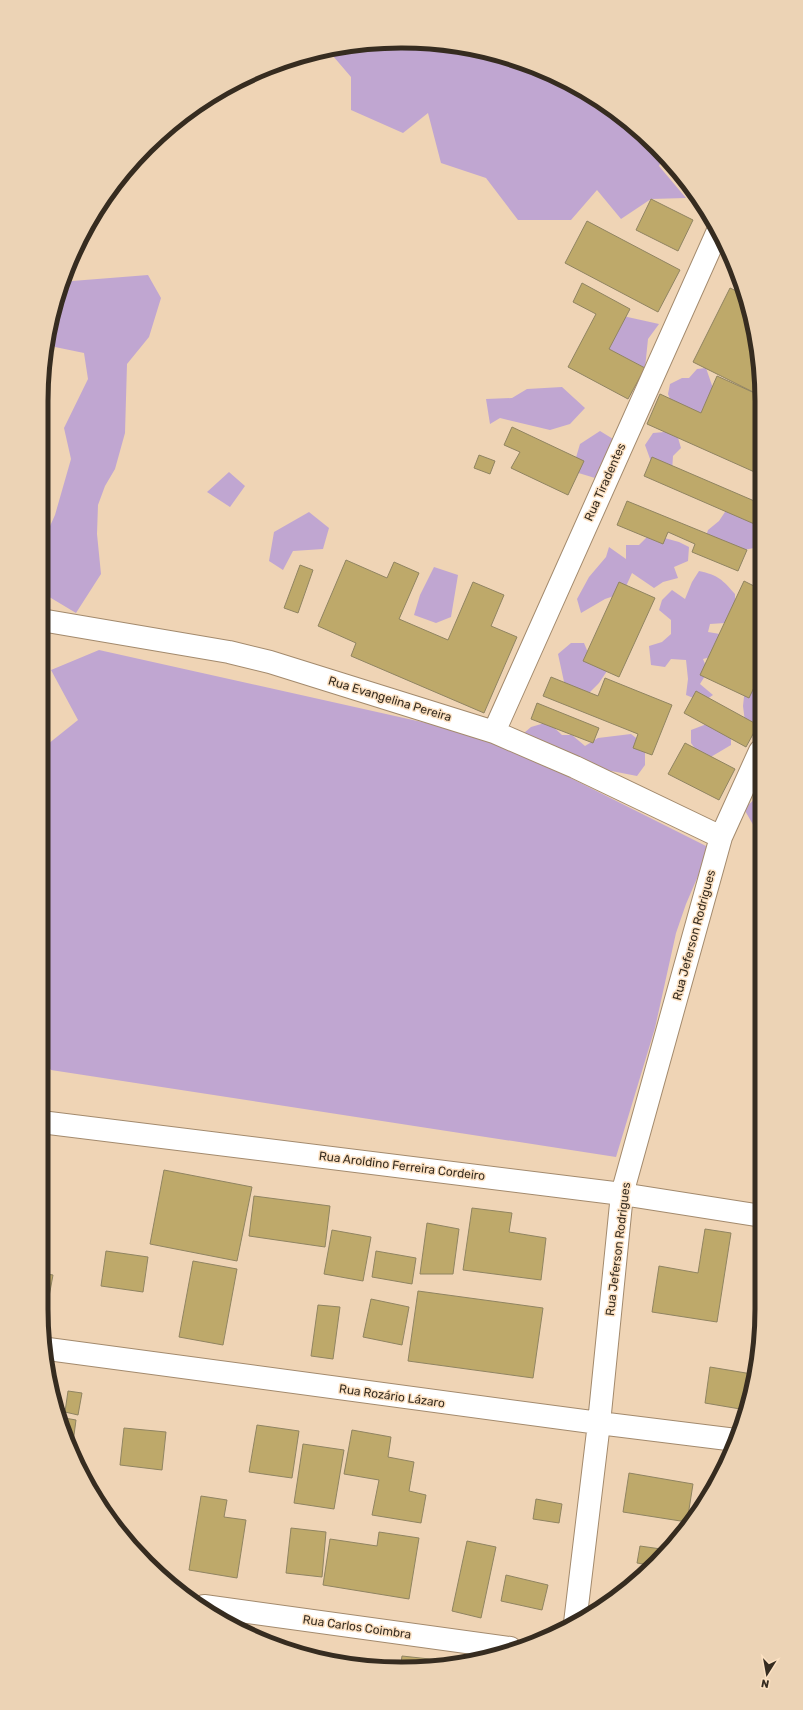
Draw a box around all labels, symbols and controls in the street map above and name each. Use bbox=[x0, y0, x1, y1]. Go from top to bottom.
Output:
street label: Rua Tiradentes bbox=[582, 441, 628, 523]
street label: Rua Evangelina Pereira bbox=[327, 674, 453, 724]
street label: Rua Jeferson Rodrigues bbox=[670, 868, 718, 1002]
street label: Rua Aroldino Ferreira Cordeiro bbox=[318, 1149, 486, 1183]
street label: Rua Jeferson Rodrigues bbox=[603, 1181, 633, 1317]
street label: Rua Rozário Lázaro bbox=[338, 1382, 446, 1410]
street label: Rua Carlos Coimbra bbox=[302, 1612, 412, 1642]
north arrow bbox=[747, 1654, 787, 1694]
text: N bbox=[760, 1676, 770, 1690]

